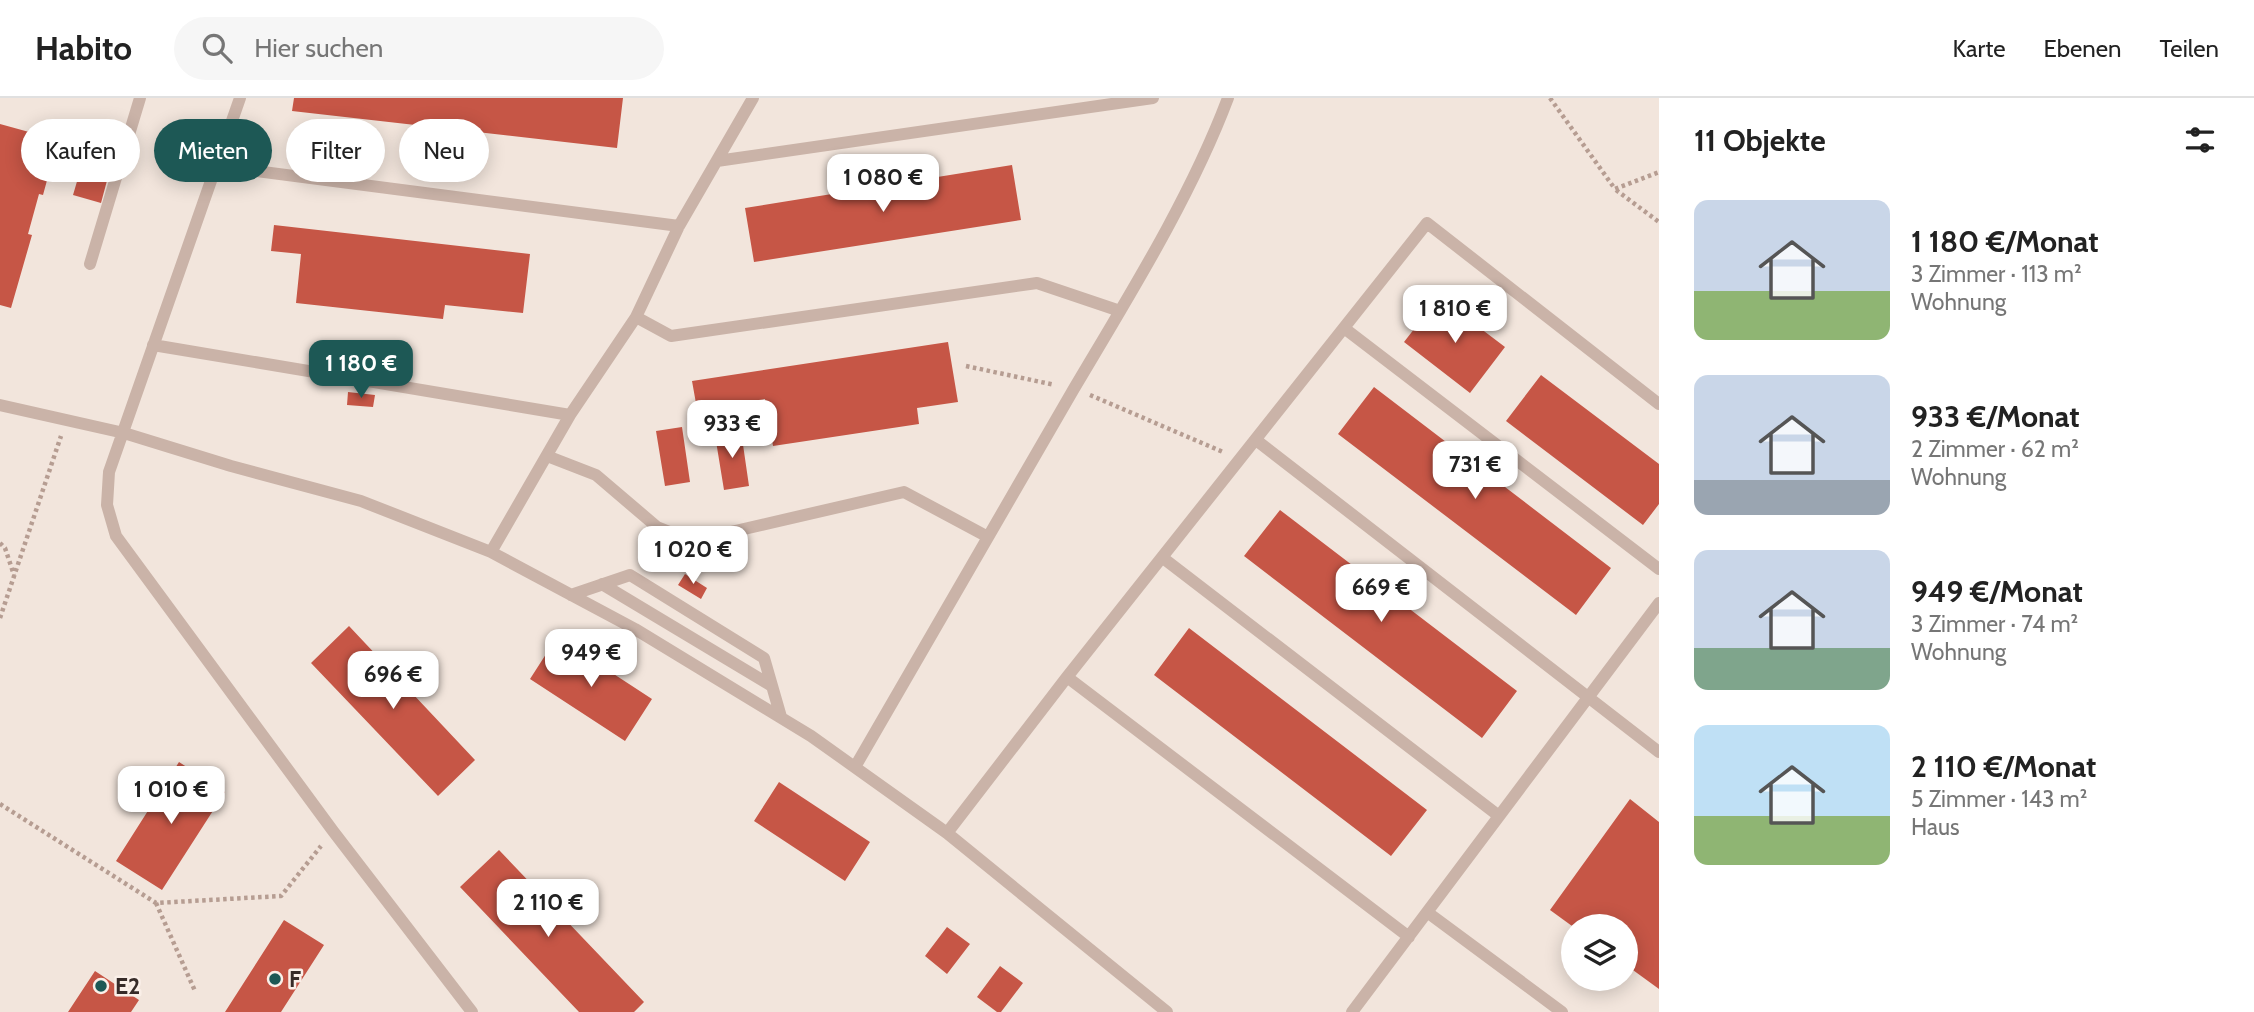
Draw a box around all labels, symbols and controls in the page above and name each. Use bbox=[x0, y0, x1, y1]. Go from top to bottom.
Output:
search box bbox=[174, 17, 664, 80]
text: Habito bbox=[35, 28, 132, 68]
icon: search bbox=[198, 29, 236, 67]
text: Hier suchen bbox=[254, 32, 383, 64]
text: Karte bbox=[1952, 34, 2005, 63]
text: Ebenen bbox=[2043, 34, 2121, 63]
text: Teilen bbox=[2159, 34, 2219, 63]
chip: Kaufen bbox=[21, 119, 140, 182]
chip: Mieten bbox=[154, 119, 272, 182]
chip: Filter bbox=[286, 119, 385, 182]
chip: Neu bbox=[399, 119, 489, 182]
icon: filters bbox=[2181, 121, 2219, 159]
text: 11 Objekte bbox=[1694, 122, 1826, 159]
pin: 1 080 € bbox=[818, 155, 948, 214]
text: 1 080 € bbox=[843, 163, 923, 191]
text: 1 180 €/Monat bbox=[1911, 223, 2099, 260]
icon: home bbox=[1750, 228, 1834, 312]
text: 3 Zimmer · 113 m² bbox=[1911, 260, 2082, 288]
pin: 1 810 € bbox=[1390, 286, 1520, 345]
text: Wohnung bbox=[1911, 288, 2006, 316]
text: 1 810 € bbox=[1419, 294, 1491, 322]
pin: 1 180 € bbox=[296, 341, 426, 400]
text: 1 180 € bbox=[325, 349, 397, 377]
text: 933 €/Monat bbox=[1911, 398, 2080, 435]
pin: 933 € bbox=[683, 400, 781, 460]
icon: home bbox=[1750, 403, 1834, 487]
text: 933 € bbox=[703, 409, 761, 437]
text: 2 Zimmer · 62 m² bbox=[1911, 435, 2079, 463]
pin: 731 € bbox=[1426, 442, 1524, 501]
text: 731 € bbox=[1449, 450, 1501, 478]
text: Wohnung bbox=[1911, 463, 2006, 491]
pin: 1 020 € bbox=[628, 526, 758, 586]
text: 1 020 € bbox=[654, 535, 732, 563]
pin: 669 € bbox=[1332, 564, 1430, 624]
text: 669 € bbox=[1352, 573, 1410, 601]
text: 949 €/Monat bbox=[1911, 573, 2083, 610]
icon: home bbox=[1750, 578, 1834, 662]
text: 3 Zimmer · 74 m² bbox=[1911, 610, 2078, 638]
pin: 949 € bbox=[542, 630, 640, 689]
text: 949 € bbox=[561, 638, 621, 666]
text: Wohnung bbox=[1911, 638, 2006, 666]
pin: 696 € bbox=[344, 652, 442, 711]
text: 696 € bbox=[364, 660, 422, 688]
text: 2 110 €/Monat bbox=[1911, 748, 2096, 785]
icon: home bbox=[1750, 753, 1834, 837]
pin: 1 010 € bbox=[106, 766, 236, 826]
text: 1 010 € bbox=[134, 775, 208, 803]
text: 5 Zimmer · 143 m² bbox=[1911, 785, 2087, 813]
text: Haus bbox=[1911, 813, 1960, 841]
pin: 2 110 € bbox=[483, 880, 613, 939]
text: 2 110 € bbox=[513, 888, 583, 916]
map controls bbox=[1561, 914, 1638, 991]
button: layers bbox=[1561, 914, 1638, 991]
place label: F bbox=[289, 965, 301, 993]
marker: F bbox=[267, 971, 283, 987]
place label: E2 bbox=[115, 972, 140, 1000]
marker: E2 bbox=[93, 978, 109, 994]

